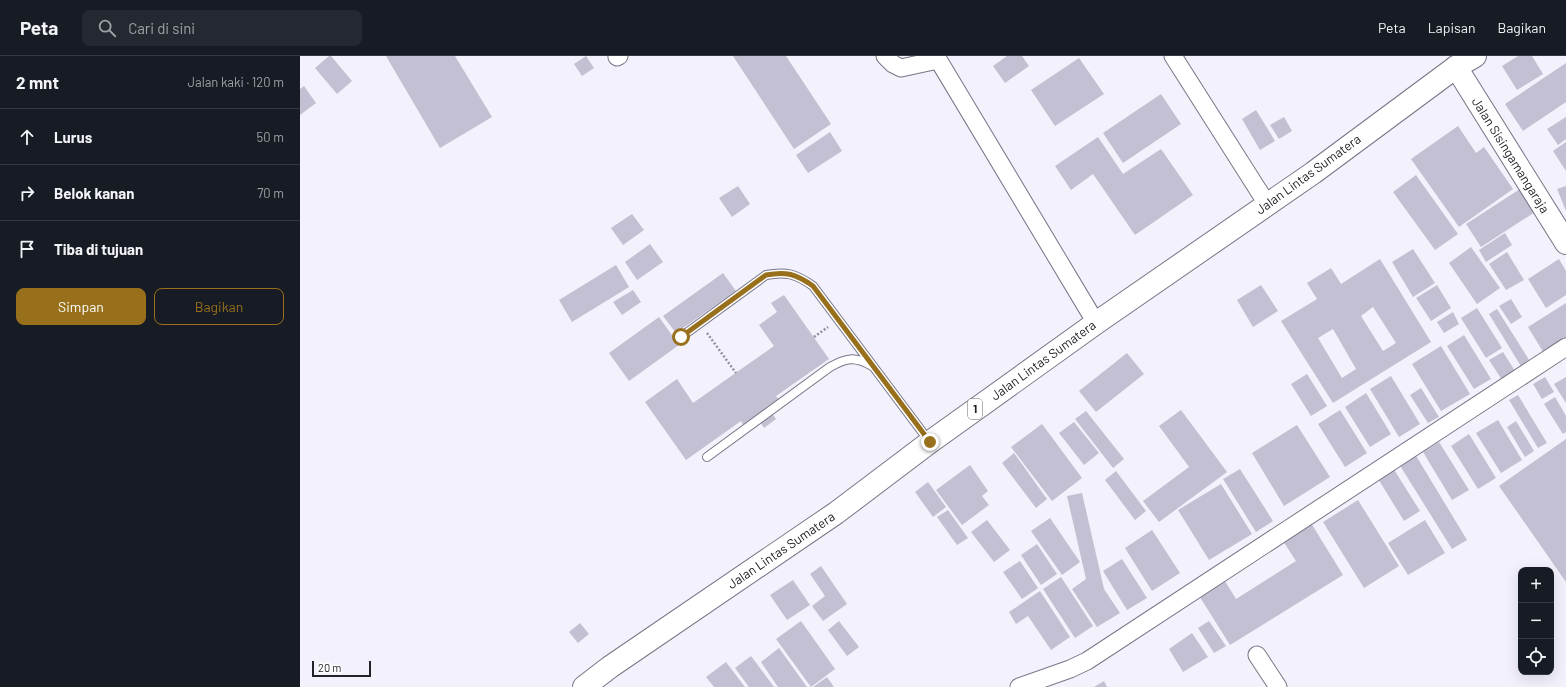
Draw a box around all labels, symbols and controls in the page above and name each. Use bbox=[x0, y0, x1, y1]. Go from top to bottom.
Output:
search box bbox=[82, 10, 362, 46]
text: Peta bbox=[20, 16, 58, 39]
icon: search bbox=[96, 17, 118, 39]
text: Cari di sini bbox=[128, 19, 195, 37]
text: Peta bbox=[1378, 19, 1406, 36]
text: Lapisan bbox=[1428, 19, 1476, 36]
text: Bagikan bbox=[1498, 19, 1546, 36]
text: 2 mnt bbox=[16, 72, 59, 92]
text: Jalan kaki · 120 m bbox=[188, 74, 284, 90]
street label: Jalan Sisingamangaraja bbox=[1469, 94, 1553, 216]
icon: ahead bbox=[16, 126, 38, 148]
text: Lurus bbox=[54, 128, 92, 146]
text: 50 m bbox=[257, 129, 284, 145]
street label: Jalan Lintas Sumatera bbox=[1252, 130, 1364, 218]
icon: right bbox=[16, 182, 38, 204]
text: Belok kanan bbox=[54, 184, 134, 202]
text: 70 m bbox=[257, 185, 284, 201]
icon: arrive bbox=[16, 238, 38, 260]
text: Tiba di tujuan bbox=[54, 240, 143, 258]
button: Simpan bbox=[16, 288, 146, 325]
button: Bagikan bbox=[154, 288, 284, 325]
street label: Jalan Lintas Sumatera bbox=[987, 316, 1099, 404]
route start bbox=[672, 328, 690, 346]
road number: 1 bbox=[968, 399, 982, 419]
route end bbox=[921, 433, 939, 451]
street label: Jalan Lintas Sumatera bbox=[724, 508, 838, 592]
map controls bbox=[1518, 567, 1554, 675]
button: + bbox=[1518, 567, 1554, 603]
button: − bbox=[1518, 603, 1554, 639]
button: locate bbox=[1518, 639, 1554, 675]
scale bar bbox=[312, 659, 371, 678]
text: 20 m bbox=[318, 661, 341, 674]

